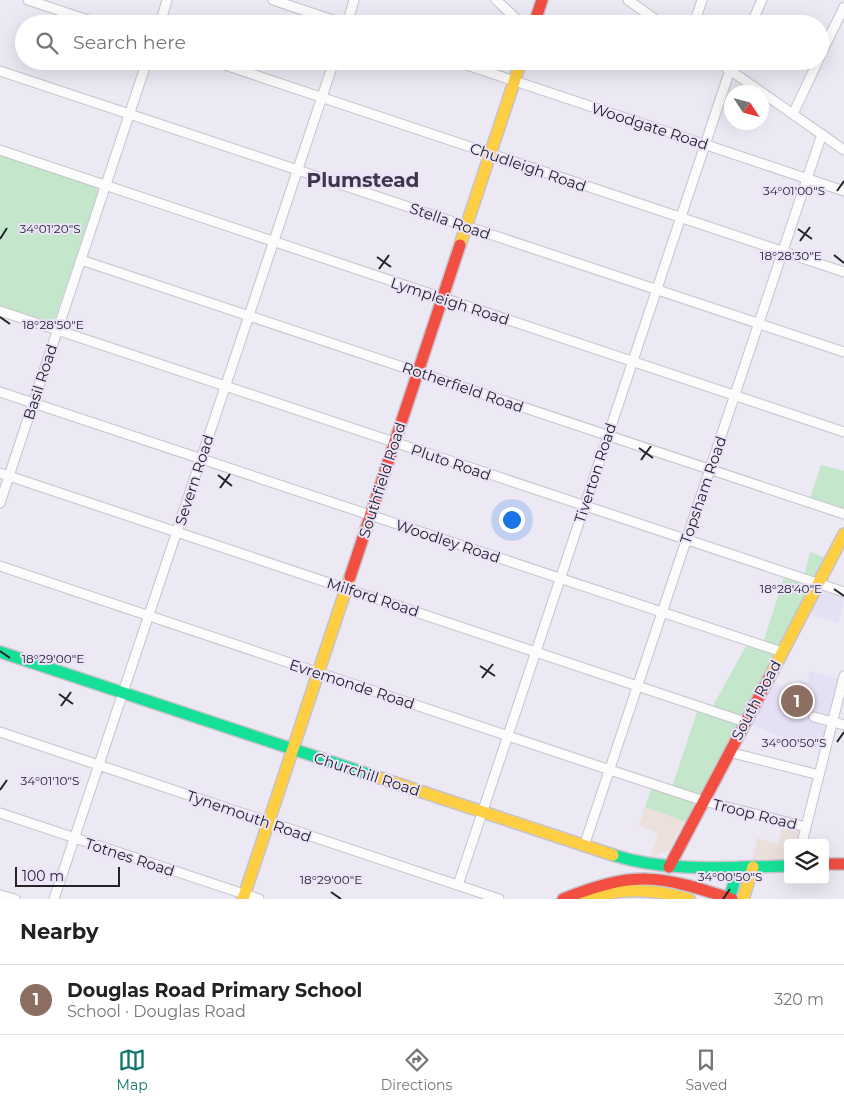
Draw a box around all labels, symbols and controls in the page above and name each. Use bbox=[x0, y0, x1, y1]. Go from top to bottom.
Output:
search box bbox=[15, 15, 829, 70]
icon: search bbox=[33, 29, 61, 57]
text: Search here bbox=[73, 31, 186, 54]
north arrow bbox=[724, 85, 769, 130]
street label: Woodgate Road bbox=[589, 98, 711, 154]
street label: Chudleigh Road bbox=[467, 138, 589, 196]
district label: Plumstead bbox=[307, 168, 419, 192]
text: 34°01'00"S bbox=[763, 183, 825, 198]
street label: Stella Road bbox=[407, 198, 493, 244]
text: 34°01'20"S bbox=[19, 221, 81, 236]
text: 18°28'30"E bbox=[760, 248, 822, 263]
street label: Lympleigh Road bbox=[388, 273, 512, 329]
text: 18°28'50"E bbox=[22, 317, 84, 332]
street label: Basil Road bbox=[19, 342, 61, 422]
street label: Rotherfield Road bbox=[400, 357, 526, 417]
street label: Southfield Road bbox=[354, 420, 410, 540]
street label: Tiverton Road bbox=[570, 420, 620, 526]
street label: Severn Road bbox=[170, 432, 218, 528]
street label: Topsham Road bbox=[676, 434, 730, 546]
street label: Pluto Road bbox=[409, 439, 493, 485]
your location bbox=[499, 507, 525, 533]
street label: Woodley Road bbox=[393, 515, 503, 567]
street label: Milford Road bbox=[324, 573, 422, 621]
text: 18°28'40"E bbox=[760, 581, 822, 596]
text: 18°29'00"E bbox=[22, 651, 84, 666]
street label: Evremonde Road bbox=[287, 655, 417, 713]
street label: South Road bbox=[727, 657, 785, 743]
pin: 1 bbox=[781, 682, 813, 720]
text: 34°00'50"S bbox=[762, 735, 826, 750]
street label: Churchill Road bbox=[312, 748, 422, 800]
text: 34°01'10"S bbox=[21, 773, 79, 788]
street label: Tynemouth Road bbox=[184, 786, 314, 846]
street label: Troop Road bbox=[711, 794, 799, 834]
street label: Totnes Road bbox=[83, 834, 177, 880]
map controls bbox=[784, 839, 829, 884]
button: layers bbox=[784, 839, 829, 884]
scale bar bbox=[15, 864, 120, 887]
text: 100 m bbox=[22, 867, 64, 885]
text: 34°00'50"S bbox=[698, 869, 762, 884]
text: 18°29'00"E bbox=[300, 872, 362, 887]
text: Nearby bbox=[20, 919, 99, 944]
text: Douglas Road Primary School bbox=[67, 979, 362, 1002]
text: 1 bbox=[33, 990, 39, 1009]
text: 320 m bbox=[774, 990, 824, 1009]
text: School · Douglas Road bbox=[67, 1002, 246, 1021]
tab: Map bbox=[117, 1046, 148, 1094]
tab: Directions bbox=[381, 1046, 452, 1094]
tab: Saved bbox=[685, 1046, 727, 1094]

